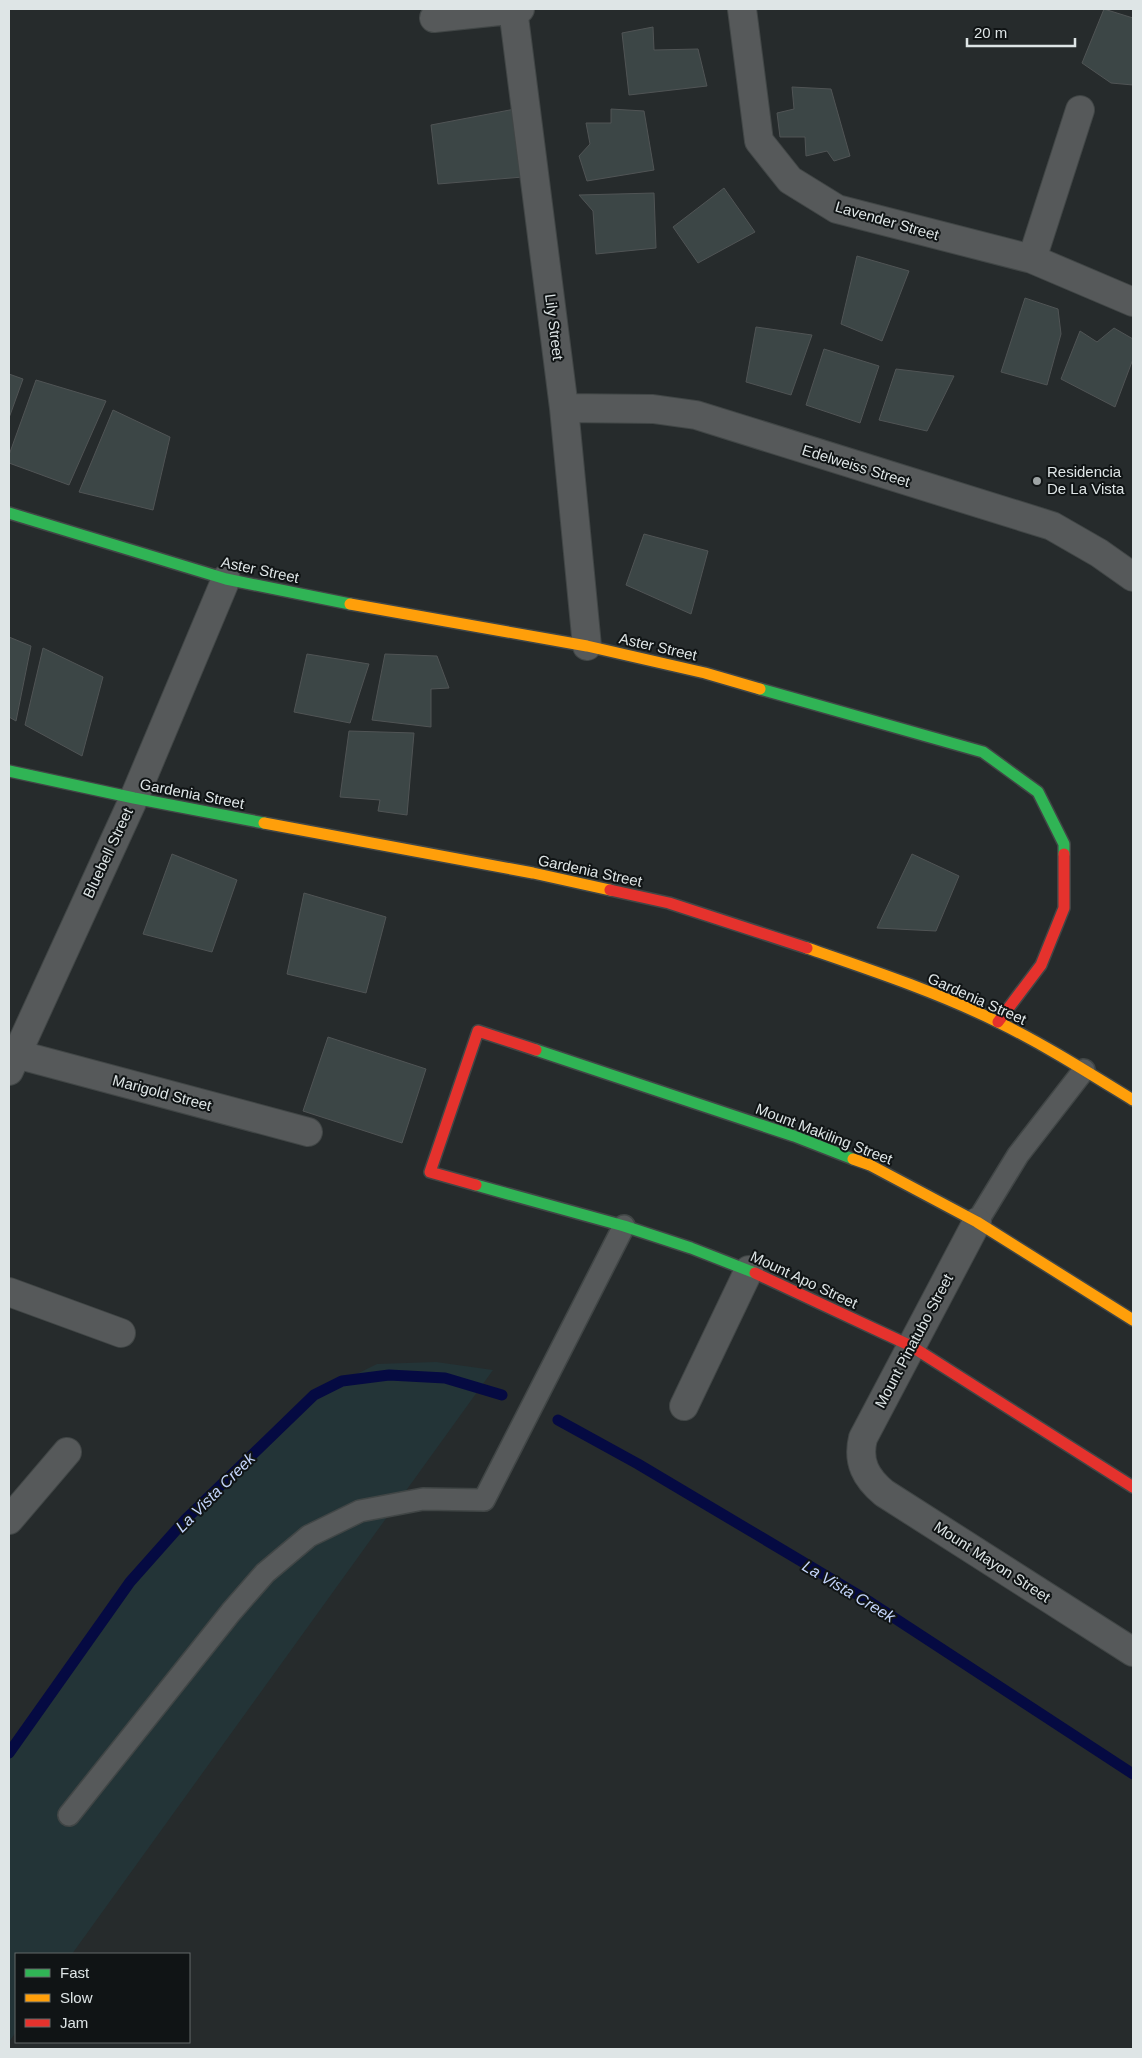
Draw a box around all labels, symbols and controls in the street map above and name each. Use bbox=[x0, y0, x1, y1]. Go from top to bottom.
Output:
scale bar bbox=[967, 15, 1074, 47]
text: 20 m bbox=[974, 24, 1007, 41]
street label: Lavender Street bbox=[833, 198, 942, 244]
street label: Lily Street bbox=[542, 293, 567, 362]
street label: Edelweiss Street bbox=[800, 441, 913, 490]
place label: Residencia De La Vista bbox=[1047, 463, 1125, 497]
marker: Residencia De La Vista bbox=[1031, 475, 1043, 487]
street label: Aster Street bbox=[220, 553, 301, 586]
street label: Aster Street bbox=[618, 629, 699, 664]
street label: Gardenia Street bbox=[138, 775, 247, 812]
street label: Bluebell Street bbox=[79, 804, 136, 901]
street label: Gardenia Street bbox=[537, 851, 644, 890]
street label: Gardenia Street bbox=[925, 969, 1030, 1028]
street label: Marigold Street bbox=[111, 1071, 214, 1114]
street label: Mount Makiling Street bbox=[753, 1100, 896, 1168]
street label: Mount Apo Street bbox=[748, 1247, 861, 1312]
street label: Mount Pinatubo Street bbox=[871, 1270, 956, 1411]
water label: La Vista Creek bbox=[172, 1449, 259, 1535]
street label: Mount Mayon Street bbox=[931, 1518, 1054, 1606]
water label: La Vista Creek bbox=[800, 1557, 899, 1626]
legend bbox=[15, 1953, 190, 2043]
text: Fast bbox=[60, 1964, 90, 1981]
text: Slow bbox=[60, 1989, 93, 2006]
text: Jam bbox=[60, 2014, 88, 2031]

